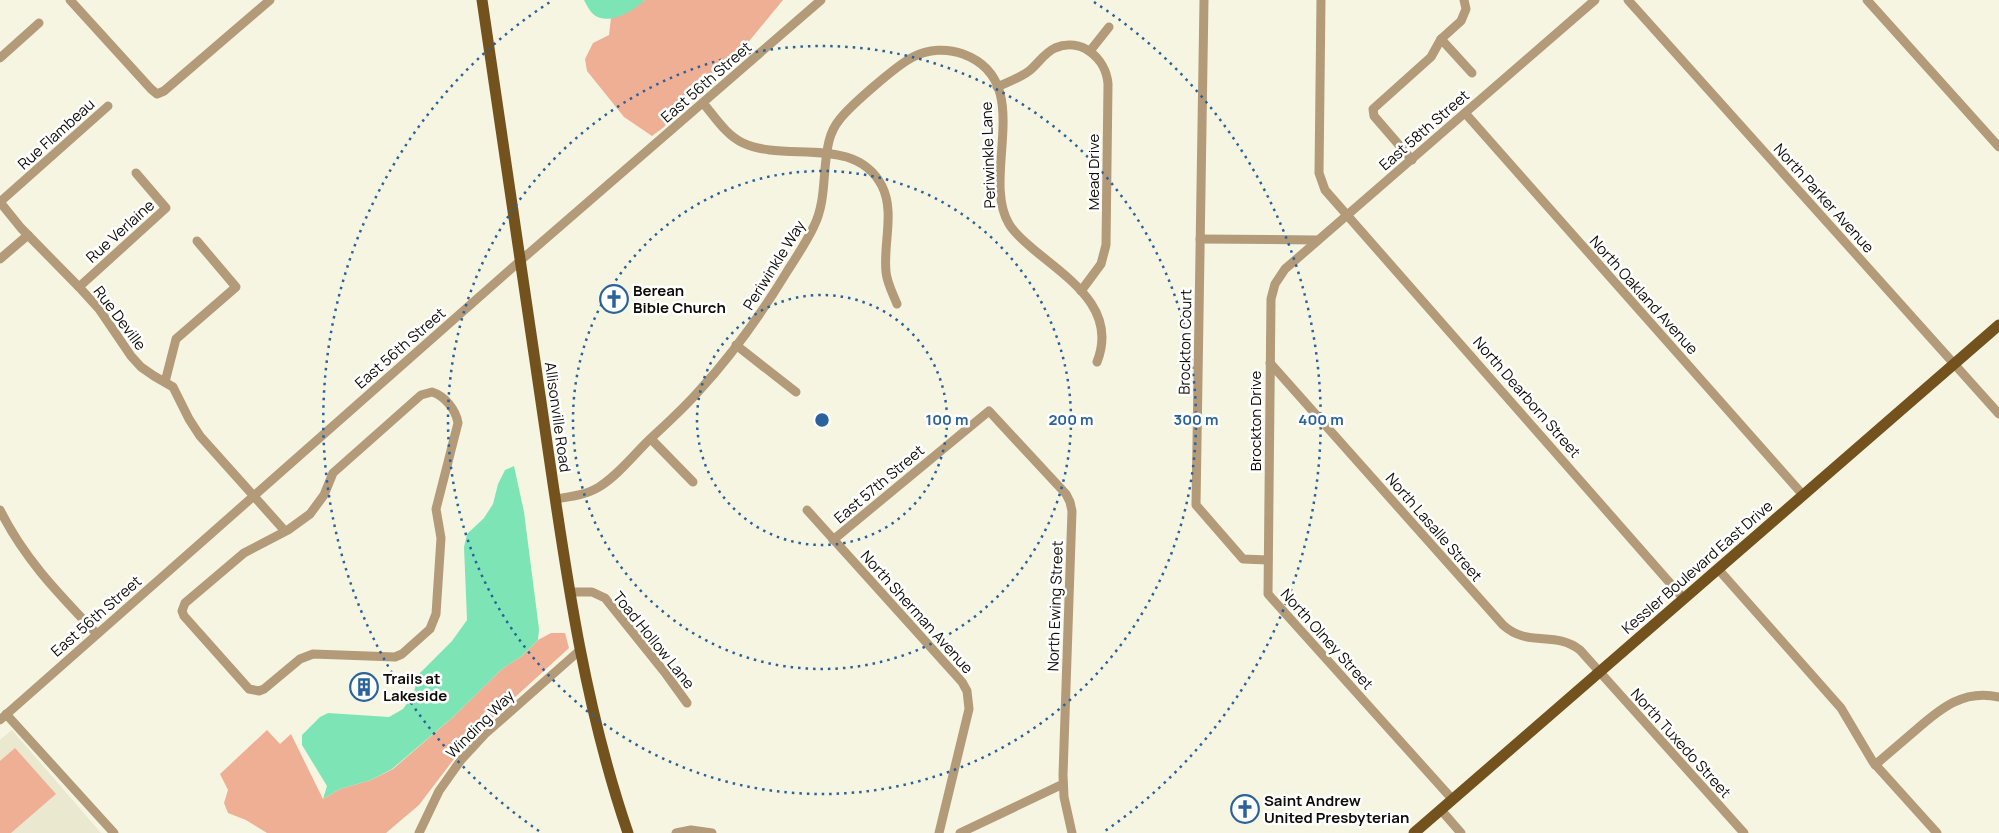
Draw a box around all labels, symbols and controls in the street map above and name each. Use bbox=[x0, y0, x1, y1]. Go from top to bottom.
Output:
street label: East 56th Street bbox=[656, 37, 756, 127]
street label: East 58th Street bbox=[1374, 85, 1474, 175]
street label: Rue Flambeau bbox=[13, 94, 99, 174]
street label: Periwinkle Lane bbox=[976, 101, 1000, 209]
street label: Mead Drive bbox=[1083, 134, 1104, 210]
street label: North Parker Avenue bbox=[1769, 139, 1879, 257]
street label: Rue Verlaine bbox=[81, 194, 159, 267]
street label: Periwinkle Way bbox=[738, 216, 810, 314]
street label: North Oakland Avenue bbox=[1585, 231, 1703, 359]
place label: Berean Bible Church bbox=[633, 280, 726, 318]
street label: Rue Deville bbox=[89, 282, 151, 355]
church icon: Berean Bible Church bbox=[599, 284, 629, 314]
street label: Brockton Court bbox=[1174, 289, 1196, 395]
street label: East 56th Street bbox=[350, 303, 450, 393]
street label: North Dearborn Street bbox=[1469, 332, 1585, 462]
street label: Allisonville Road bbox=[540, 361, 576, 473]
street label: Brockton Drive bbox=[1245, 370, 1266, 471]
text: 100 m bbox=[926, 409, 968, 430]
text: 200 m bbox=[1048, 409, 1094, 430]
text: 300 m bbox=[1174, 409, 1218, 430]
text: 400 m bbox=[1298, 409, 1344, 430]
centre of rings bbox=[813, 411, 831, 429]
street label: East 57th Street bbox=[829, 440, 929, 528]
street label: North Lasalle Street bbox=[1381, 468, 1487, 586]
street label: Kessler Boulevard East Drive bbox=[1617, 495, 1777, 639]
street label: North Ewing Street bbox=[1042, 540, 1068, 672]
street label: North Sherman Avenue bbox=[856, 546, 978, 678]
street label: East 56th Street bbox=[46, 571, 146, 661]
street label: North Olney Street bbox=[1276, 584, 1378, 694]
street label: Toad Hollow Lane bbox=[608, 587, 700, 693]
place label: Trails at Lakeside bbox=[383, 668, 447, 706]
building icon: Trails at Lakeside bbox=[349, 672, 379, 702]
street label: North Tuxedo Street bbox=[1626, 684, 1736, 802]
street label: Winding Way bbox=[441, 685, 519, 763]
place label: Saint Andrew United Presbyterian bbox=[1264, 790, 1409, 828]
church icon: Saint Andrew United Presbyterian bbox=[1230, 794, 1260, 824]

